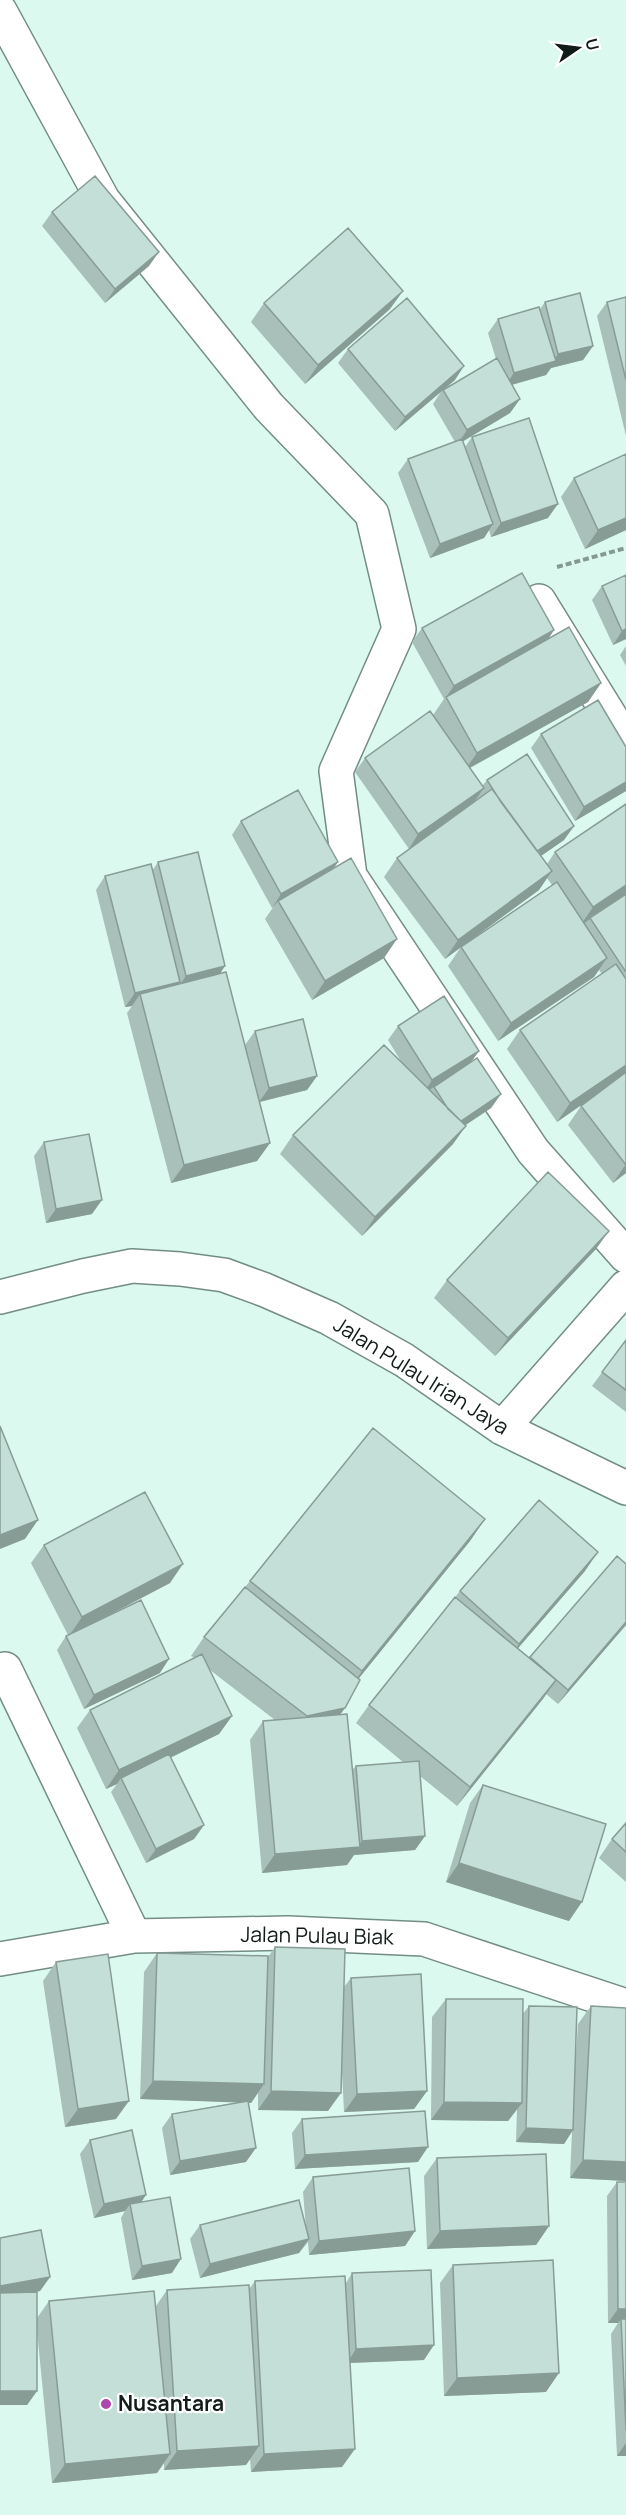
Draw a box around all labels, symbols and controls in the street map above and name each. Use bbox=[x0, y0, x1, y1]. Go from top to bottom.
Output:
north arrow bbox=[548, 18, 608, 78]
text: U bbox=[580, 36, 605, 53]
street label: Jalan Pulau Irian Jaya bbox=[329, 1310, 515, 1441]
street label: Jalan Pulau Biak bbox=[240, 1920, 394, 1950]
place label: Nusantara bbox=[118, 2389, 224, 2417]
marker: Nusantara bbox=[99, 2397, 113, 2411]

